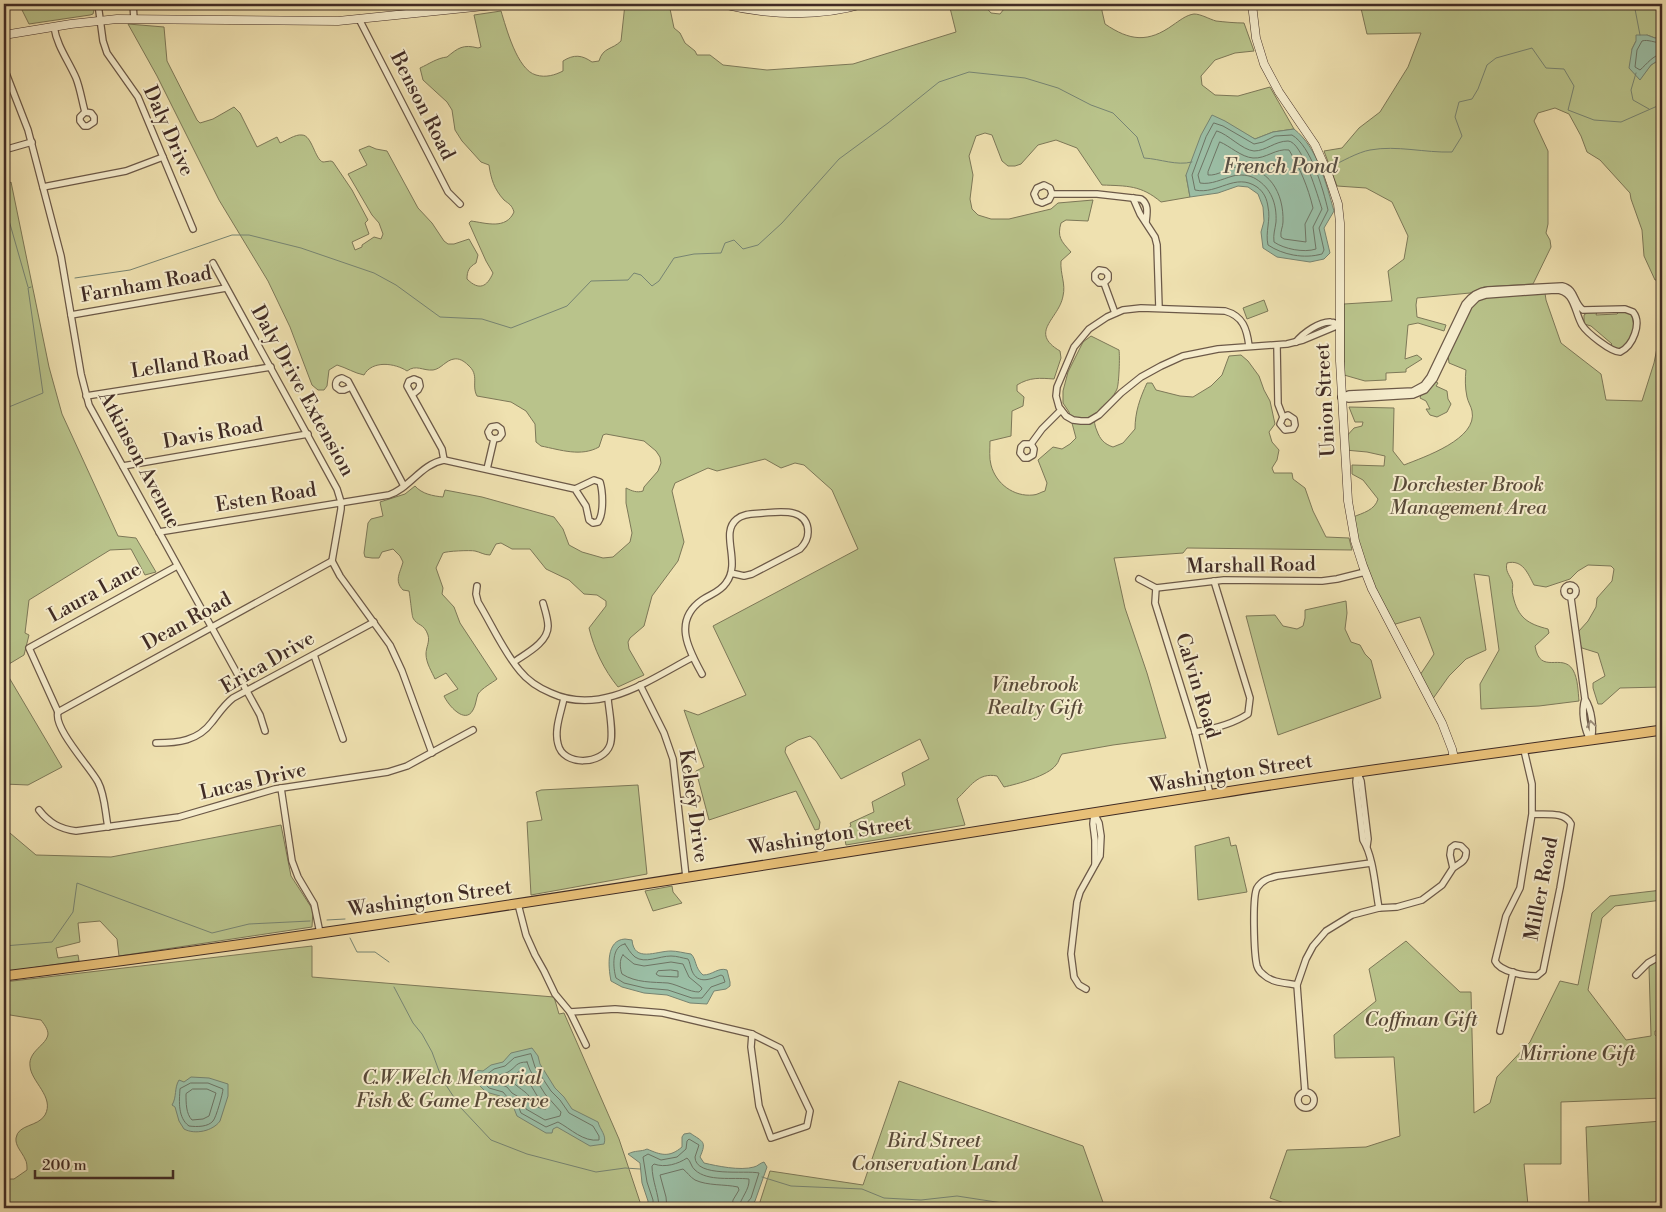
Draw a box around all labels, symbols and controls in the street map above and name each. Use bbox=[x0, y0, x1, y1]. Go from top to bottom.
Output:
street label: Benson Road bbox=[384, 47, 460, 165]
street label: Daly Drive bbox=[137, 82, 199, 180]
water label: French Pond bbox=[1223, 154, 1339, 180]
street label: Farnham Road bbox=[78, 261, 214, 309]
street label: Daly Drive Extension bbox=[245, 301, 359, 481]
street label: Lelland Road bbox=[129, 341, 251, 385]
street label: Union Street bbox=[1311, 342, 1341, 458]
street label: Atkinson Avenue bbox=[92, 386, 186, 533]
street label: Davis Road bbox=[161, 413, 266, 455]
park label: Dorchester Brook Management Area bbox=[1389, 473, 1548, 521]
street label: Esten Road bbox=[214, 478, 319, 518]
street label: Marshall Road bbox=[1186, 552, 1317, 580]
street label: Laura Lane bbox=[44, 557, 146, 629]
street label: Dean Road bbox=[138, 587, 237, 657]
street label: Erica Drive bbox=[216, 626, 320, 700]
street label: Calvin Road bbox=[1169, 630, 1225, 742]
park label: Vinebrook Realty Gift bbox=[986, 673, 1084, 721]
one-way arrow bbox=[1587, 719, 1597, 728]
street label: Kelsey Drive bbox=[673, 748, 713, 864]
street label: Washington Street bbox=[1147, 749, 1314, 799]
street label: Lucas Drive bbox=[197, 758, 309, 806]
street label: Washington Street bbox=[746, 811, 913, 861]
street label: Miller Road bbox=[1520, 834, 1564, 943]
street label: Washington Street bbox=[346, 875, 513, 923]
park label: Coffman Gift bbox=[1364, 1008, 1478, 1033]
park label: Mirrione Gift bbox=[1519, 1042, 1636, 1067]
park label: C.W.Welch Memorial Fish & Game Preserve bbox=[355, 1066, 549, 1114]
park label: Bird Street Conservation Land bbox=[851, 1129, 1018, 1177]
scale bar bbox=[35, 1147, 172, 1179]
text: 200 m bbox=[42, 1156, 87, 1175]

